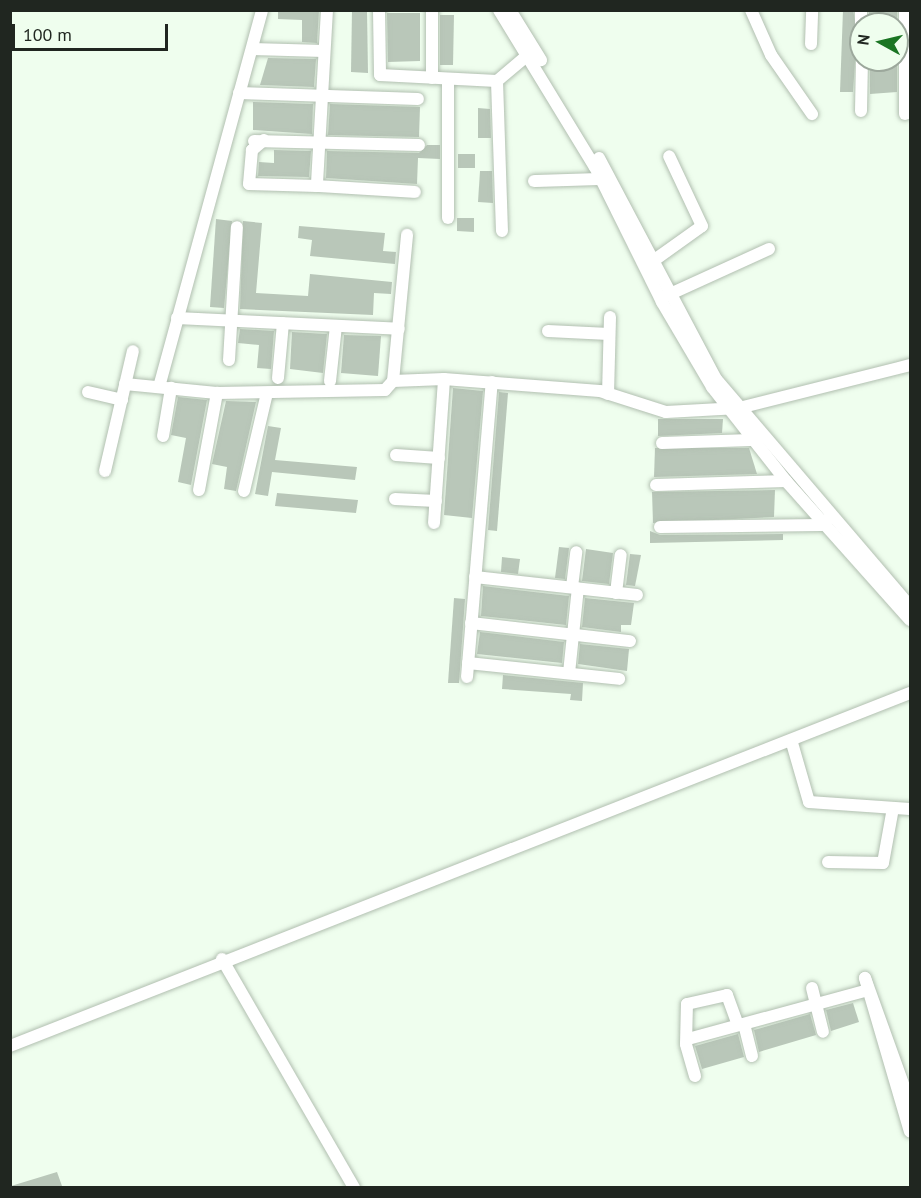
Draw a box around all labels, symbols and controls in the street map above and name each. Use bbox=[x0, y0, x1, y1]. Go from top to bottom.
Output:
scale bar bbox=[15, 12, 171, 50]
north arrow bbox=[849, 12, 909, 72]
text: 100 m bbox=[23, 23, 72, 46]
text: N bbox=[853, 33, 874, 46]

